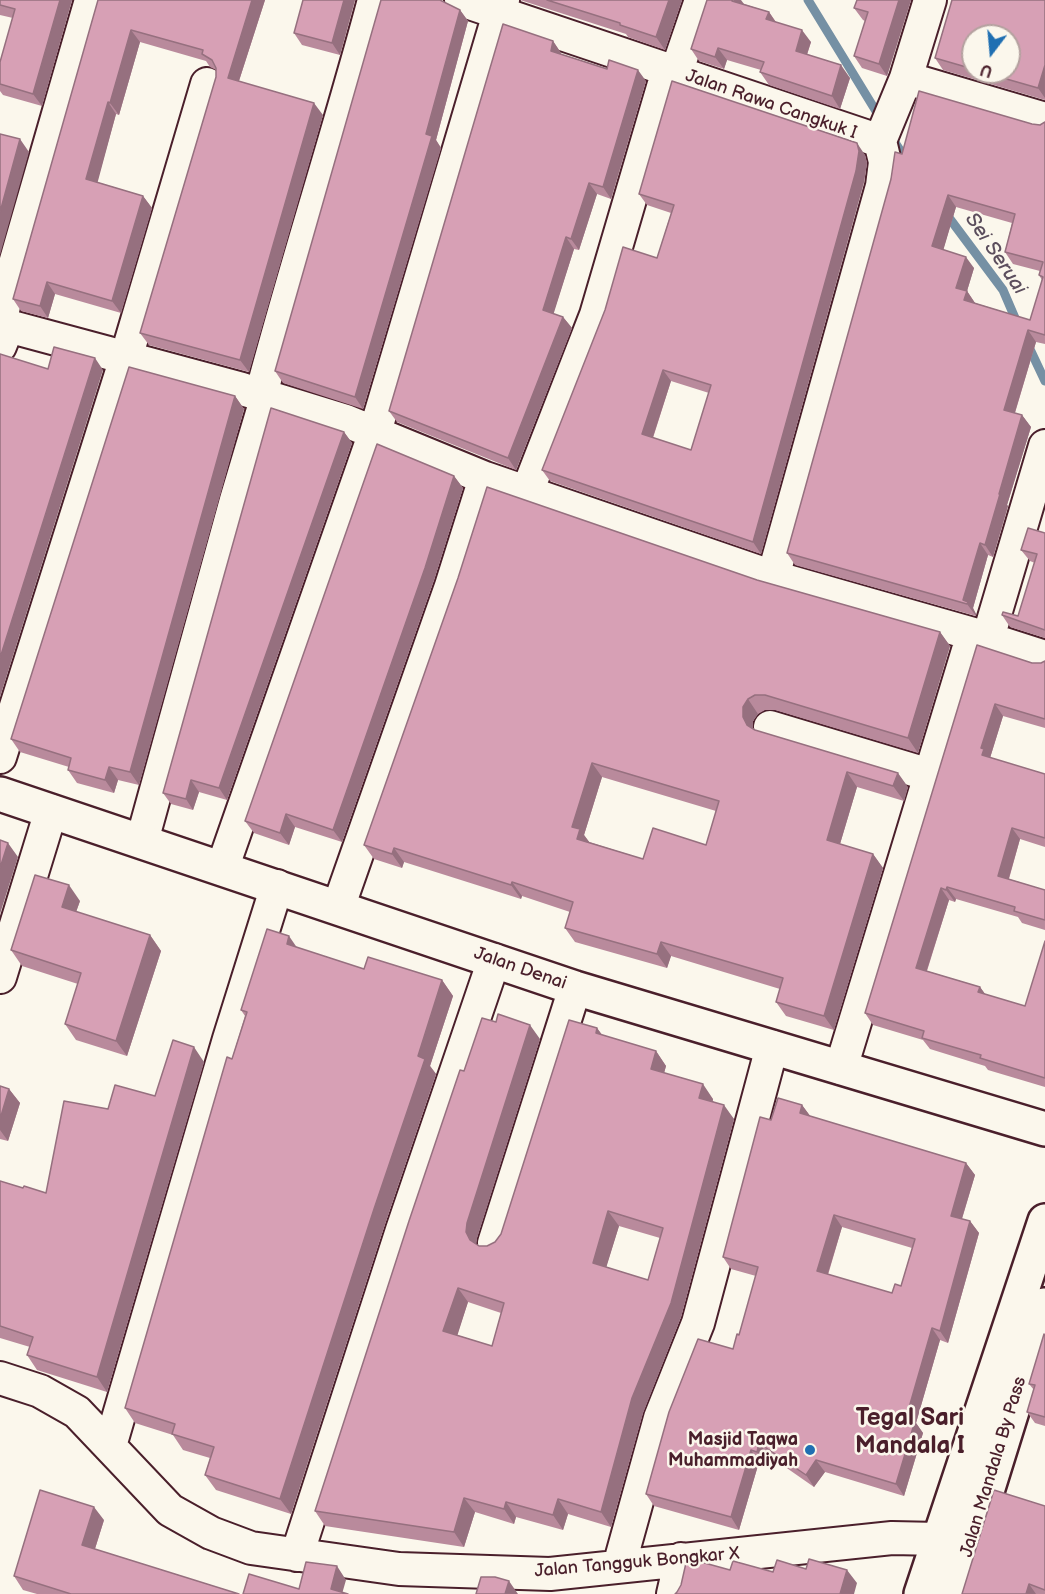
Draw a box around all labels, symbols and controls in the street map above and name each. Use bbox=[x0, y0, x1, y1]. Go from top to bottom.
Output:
north arrow bbox=[961, 24, 1021, 84]
text: U bbox=[978, 59, 995, 81]
street label: Jalan Rawa Cangkuk I bbox=[682, 66, 860, 144]
water label: Sei Seruai bbox=[959, 209, 1031, 299]
street label: Jalan Denai bbox=[471, 943, 569, 995]
street label: Jalan Mandala By Pass bbox=[956, 1374, 1032, 1560]
district label: Tegal Sari Mandala I bbox=[855, 1405, 965, 1461]
place label: Masjid Taqwa Muhammadiyah bbox=[668, 1429, 798, 1472]
marker: Masjid Taqwa Muhammadiyah bbox=[803, 1443, 817, 1457]
street label: Jalan Tangguk Bongkar X bbox=[534, 1543, 740, 1583]

